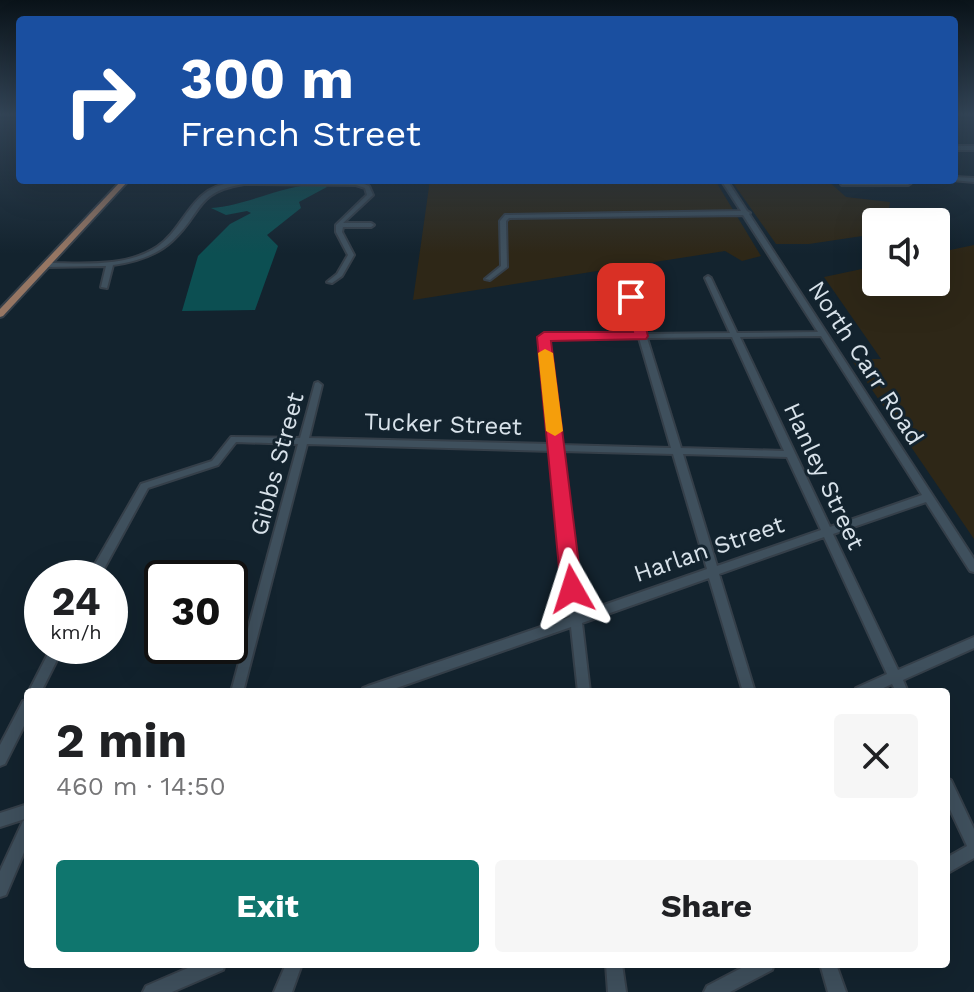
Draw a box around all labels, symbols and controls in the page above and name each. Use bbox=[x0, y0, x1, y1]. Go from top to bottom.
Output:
text: 300 m bbox=[180, 46, 354, 112]
icon: right bbox=[48, 48, 152, 152]
text: French Street bbox=[180, 113, 421, 155]
map controls bbox=[862, 208, 950, 296]
button: sound bbox=[862, 208, 950, 296]
pin bbox=[597, 263, 665, 331]
icon: arrive bbox=[609, 275, 653, 319]
street label: North Carr Road bbox=[803, 276, 929, 450]
street label: Gibbs Street bbox=[244, 389, 310, 539]
street label: Hanley Street bbox=[778, 398, 870, 554]
street label: Tucker Street bbox=[364, 407, 522, 441]
street label: Harlan Street bbox=[630, 510, 788, 588]
position arrow bbox=[530, 547, 614, 631]
speed limit sign: 30 bbox=[144, 560, 248, 664]
text: 24 bbox=[51, 578, 101, 625]
text: km/h bbox=[50, 620, 102, 644]
text: 2 min bbox=[56, 712, 187, 769]
button: close bbox=[834, 714, 918, 798]
text: 460 m · 14:50 bbox=[56, 771, 226, 801]
button: Exit bbox=[56, 860, 479, 952]
button: Share bbox=[495, 860, 918, 952]

